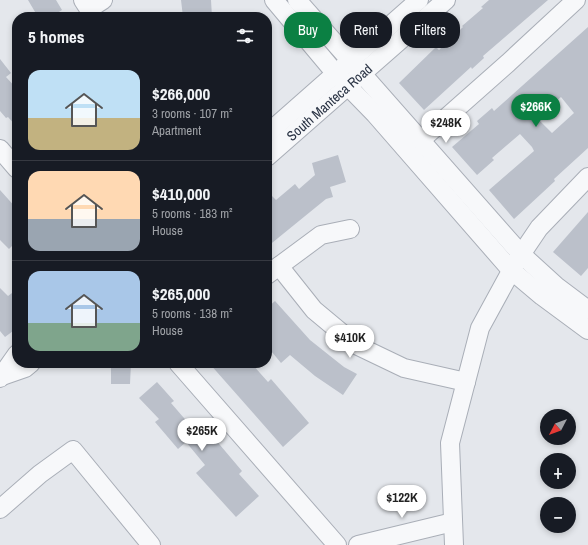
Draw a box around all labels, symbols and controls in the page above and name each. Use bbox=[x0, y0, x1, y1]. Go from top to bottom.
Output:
chip: Buy bbox=[284, 12, 332, 48]
chip: Rent bbox=[340, 12, 392, 48]
chip: Filters bbox=[400, 12, 460, 48]
text: 5 homes bbox=[28, 25, 85, 48]
icon: filters bbox=[234, 25, 256, 47]
street label: South Manteca Road bbox=[283, 60, 376, 145]
text: $266,000 bbox=[152, 82, 210, 105]
icon: home bbox=[60, 86, 108, 134]
pin: $266K bbox=[508, 94, 564, 128]
text: $266K bbox=[520, 98, 552, 115]
text: 3 rooms · 107 m² bbox=[152, 105, 233, 122]
pin: $248K bbox=[418, 110, 474, 144]
text: $248K bbox=[430, 114, 462, 131]
text: Apartment bbox=[152, 122, 201, 139]
text: $410,000 bbox=[152, 182, 210, 205]
icon: home bbox=[60, 187, 108, 235]
text: 5 rooms · 183 m² bbox=[152, 205, 233, 222]
text: House bbox=[152, 222, 183, 239]
text: $265,000 bbox=[152, 282, 210, 305]
icon: home bbox=[60, 287, 108, 335]
text: 5 rooms · 138 m² bbox=[152, 305, 233, 322]
text: House bbox=[152, 322, 183, 339]
pin: $410K bbox=[322, 325, 378, 359]
text: $410K bbox=[334, 329, 366, 346]
north arrow bbox=[540, 409, 576, 445]
map controls bbox=[540, 409, 576, 533]
pin: $265K bbox=[174, 418, 230, 452]
text: $265K bbox=[186, 422, 218, 439]
button: + bbox=[540, 453, 576, 489]
pin: $122K bbox=[374, 485, 430, 519]
text: $122K bbox=[386, 489, 418, 506]
button: − bbox=[540, 497, 576, 533]

